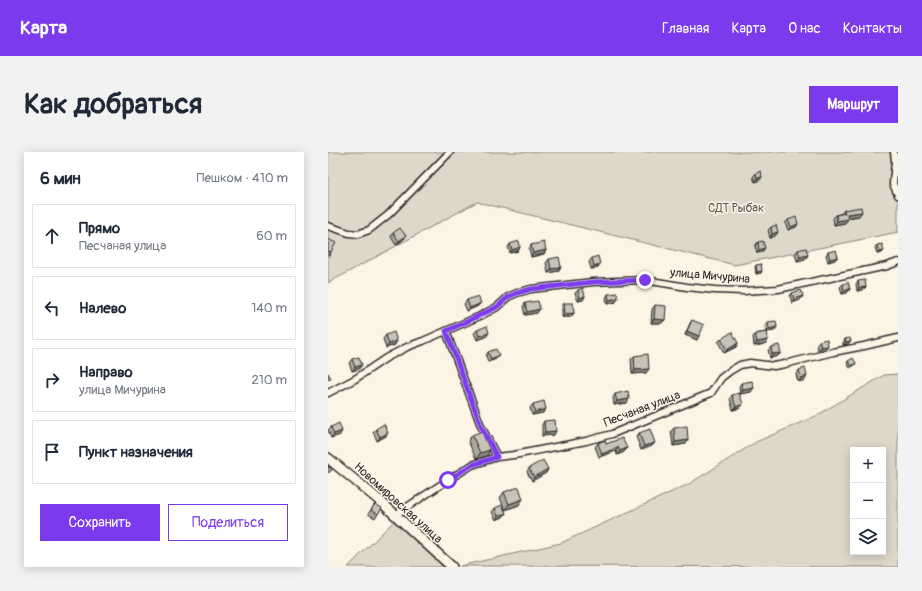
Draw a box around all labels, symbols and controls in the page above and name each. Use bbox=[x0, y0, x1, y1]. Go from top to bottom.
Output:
text: Карта bbox=[20, 16, 67, 40]
text: Главная bbox=[662, 20, 709, 37]
text: Карта bbox=[731, 20, 766, 37]
text: О нас bbox=[788, 20, 821, 37]
text: Контакты bbox=[843, 20, 902, 37]
button: Маршрут bbox=[809, 86, 898, 123]
text: Как добраться bbox=[24, 87, 202, 122]
text: 6 мин bbox=[40, 168, 81, 189]
text: Пешком · 410 m bbox=[197, 170, 288, 186]
park label: СДТ Рыбак bbox=[708, 201, 764, 216]
text: Прямо bbox=[79, 219, 120, 238]
icon: ahead bbox=[41, 225, 63, 247]
text: 60 m bbox=[256, 228, 287, 244]
text: Песчаная улица bbox=[79, 238, 166, 254]
street label: улица Мичурина bbox=[668, 265, 751, 287]
route end bbox=[636, 271, 654, 289]
icon: left bbox=[41, 297, 63, 319]
text: Налево bbox=[79, 299, 126, 318]
text: 140 m bbox=[251, 300, 287, 316]
text: Направо bbox=[79, 363, 133, 382]
icon: right bbox=[41, 369, 63, 391]
text: 210 m bbox=[251, 372, 287, 388]
text: улица Мичурина bbox=[79, 382, 166, 398]
street label: Песчаная улица bbox=[602, 387, 683, 430]
icon: arrive bbox=[41, 441, 63, 463]
text: Пункт назначения bbox=[79, 443, 193, 462]
map controls bbox=[850, 447, 886, 555]
button: + bbox=[850, 447, 886, 483]
street label: Новомировская улица bbox=[351, 459, 446, 547]
route start bbox=[439, 471, 457, 489]
button: − bbox=[850, 483, 886, 519]
button: Сохранить bbox=[40, 504, 160, 541]
button: Поделиться bbox=[168, 504, 288, 541]
button: layers bbox=[850, 519, 886, 555]

